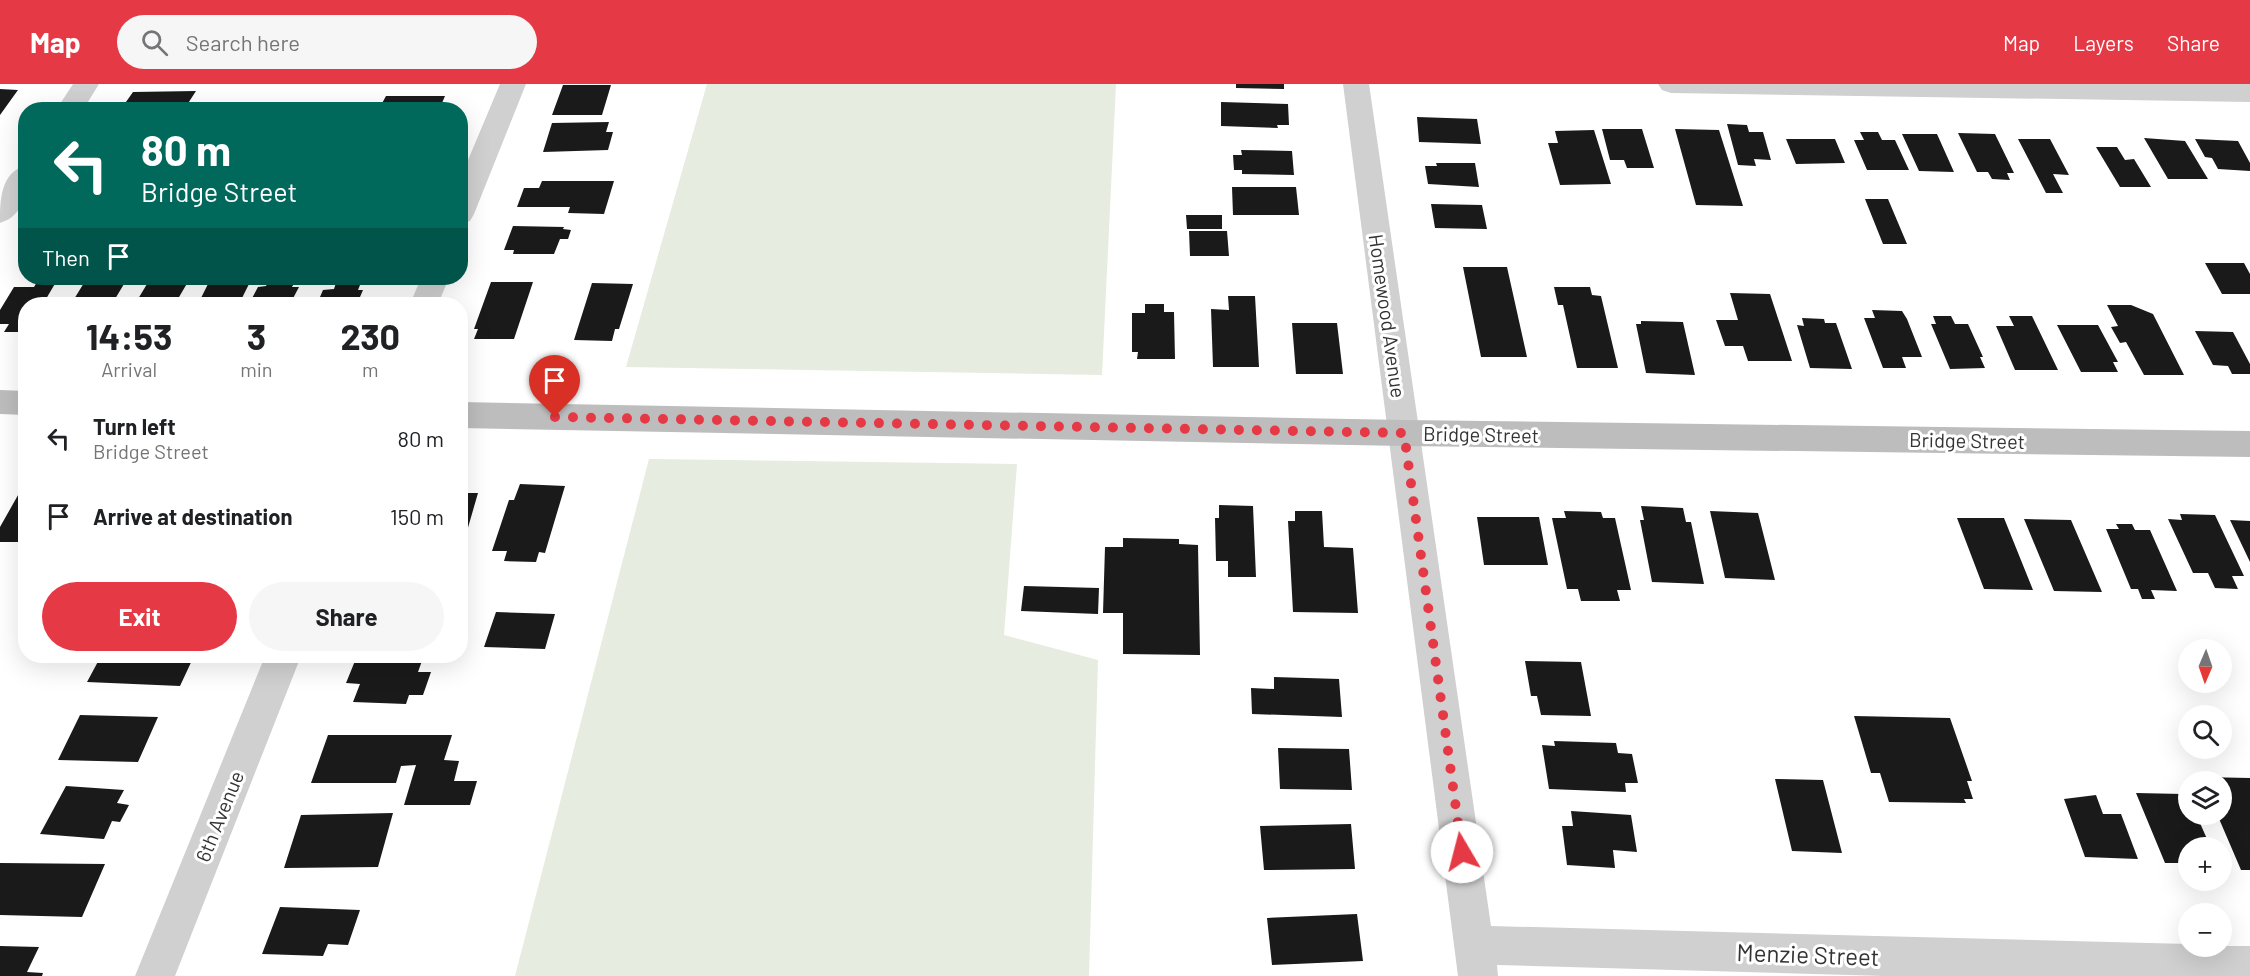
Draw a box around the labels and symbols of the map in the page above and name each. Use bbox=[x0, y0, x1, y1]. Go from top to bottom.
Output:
street label: Homewood Avenue bbox=[1365, 233, 1411, 399]
pin bbox=[529, 355, 580, 417]
street label: Bridge Street bbox=[1423, 421, 1539, 447]
street label: Bridge Street bbox=[1909, 427, 2025, 453]
north arrow bbox=[2178, 639, 2232, 693]
street label: 6th Avenue bbox=[190, 767, 248, 865]
position arrow bbox=[1430, 820, 1494, 884]
street label: Menzie Street bbox=[1736, 937, 1880, 971]

